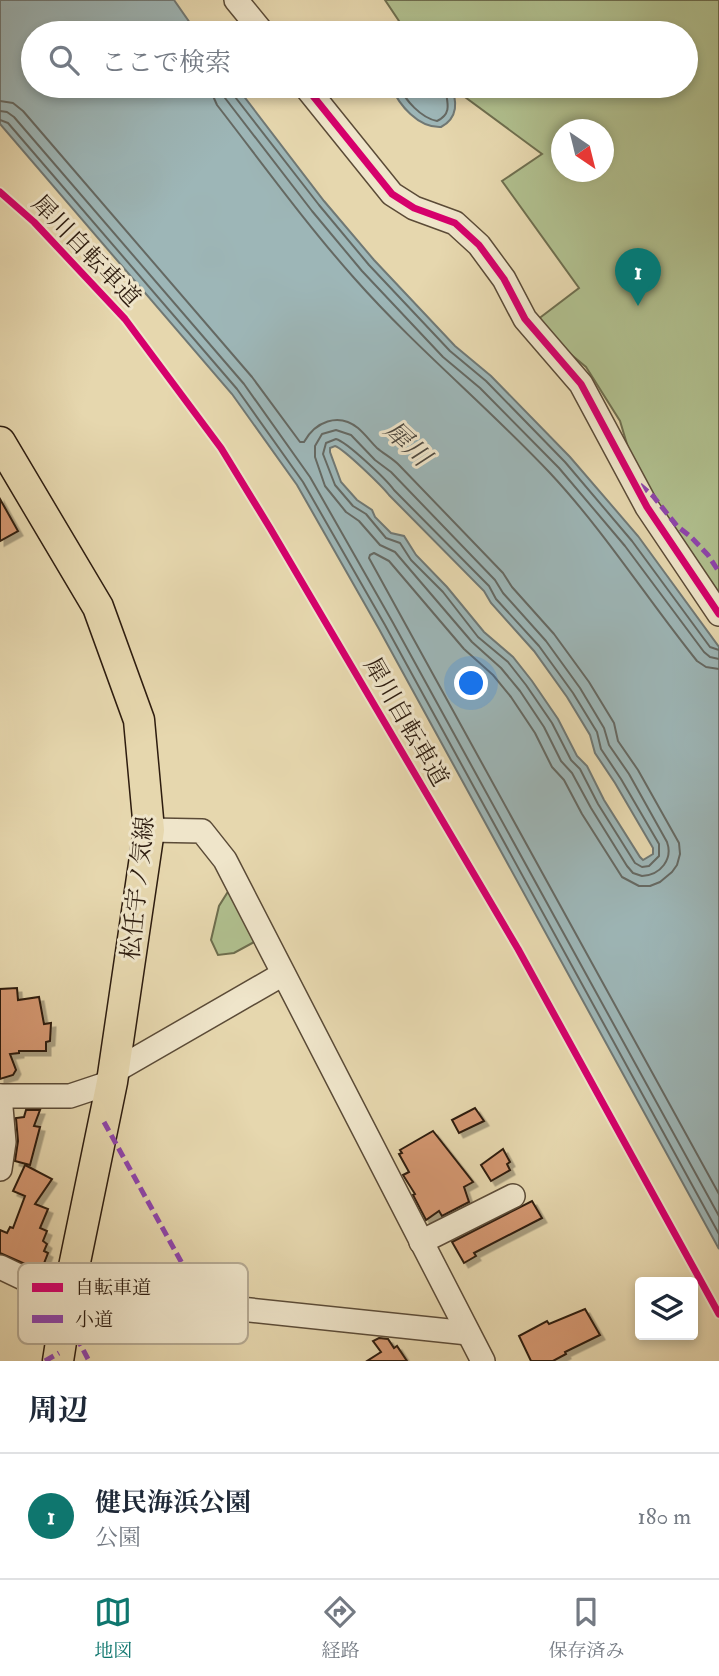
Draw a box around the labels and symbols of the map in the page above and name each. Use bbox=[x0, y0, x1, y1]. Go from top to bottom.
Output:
north arrow bbox=[551, 119, 614, 182]
street label: 犀川自転車道 bbox=[25, 188, 147, 314]
pin: 1 bbox=[615, 248, 661, 306]
water label: 犀川 bbox=[377, 415, 439, 475]
street label: 犀川自転車道 bbox=[357, 652, 455, 792]
your location bbox=[454, 666, 488, 700]
street label: 松任宇ノ気線 bbox=[115, 815, 161, 961]
legend bbox=[18, 1263, 248, 1344]
text: 自転車道 bbox=[75, 1276, 151, 1300]
text: 小道 bbox=[75, 1308, 113, 1332]

